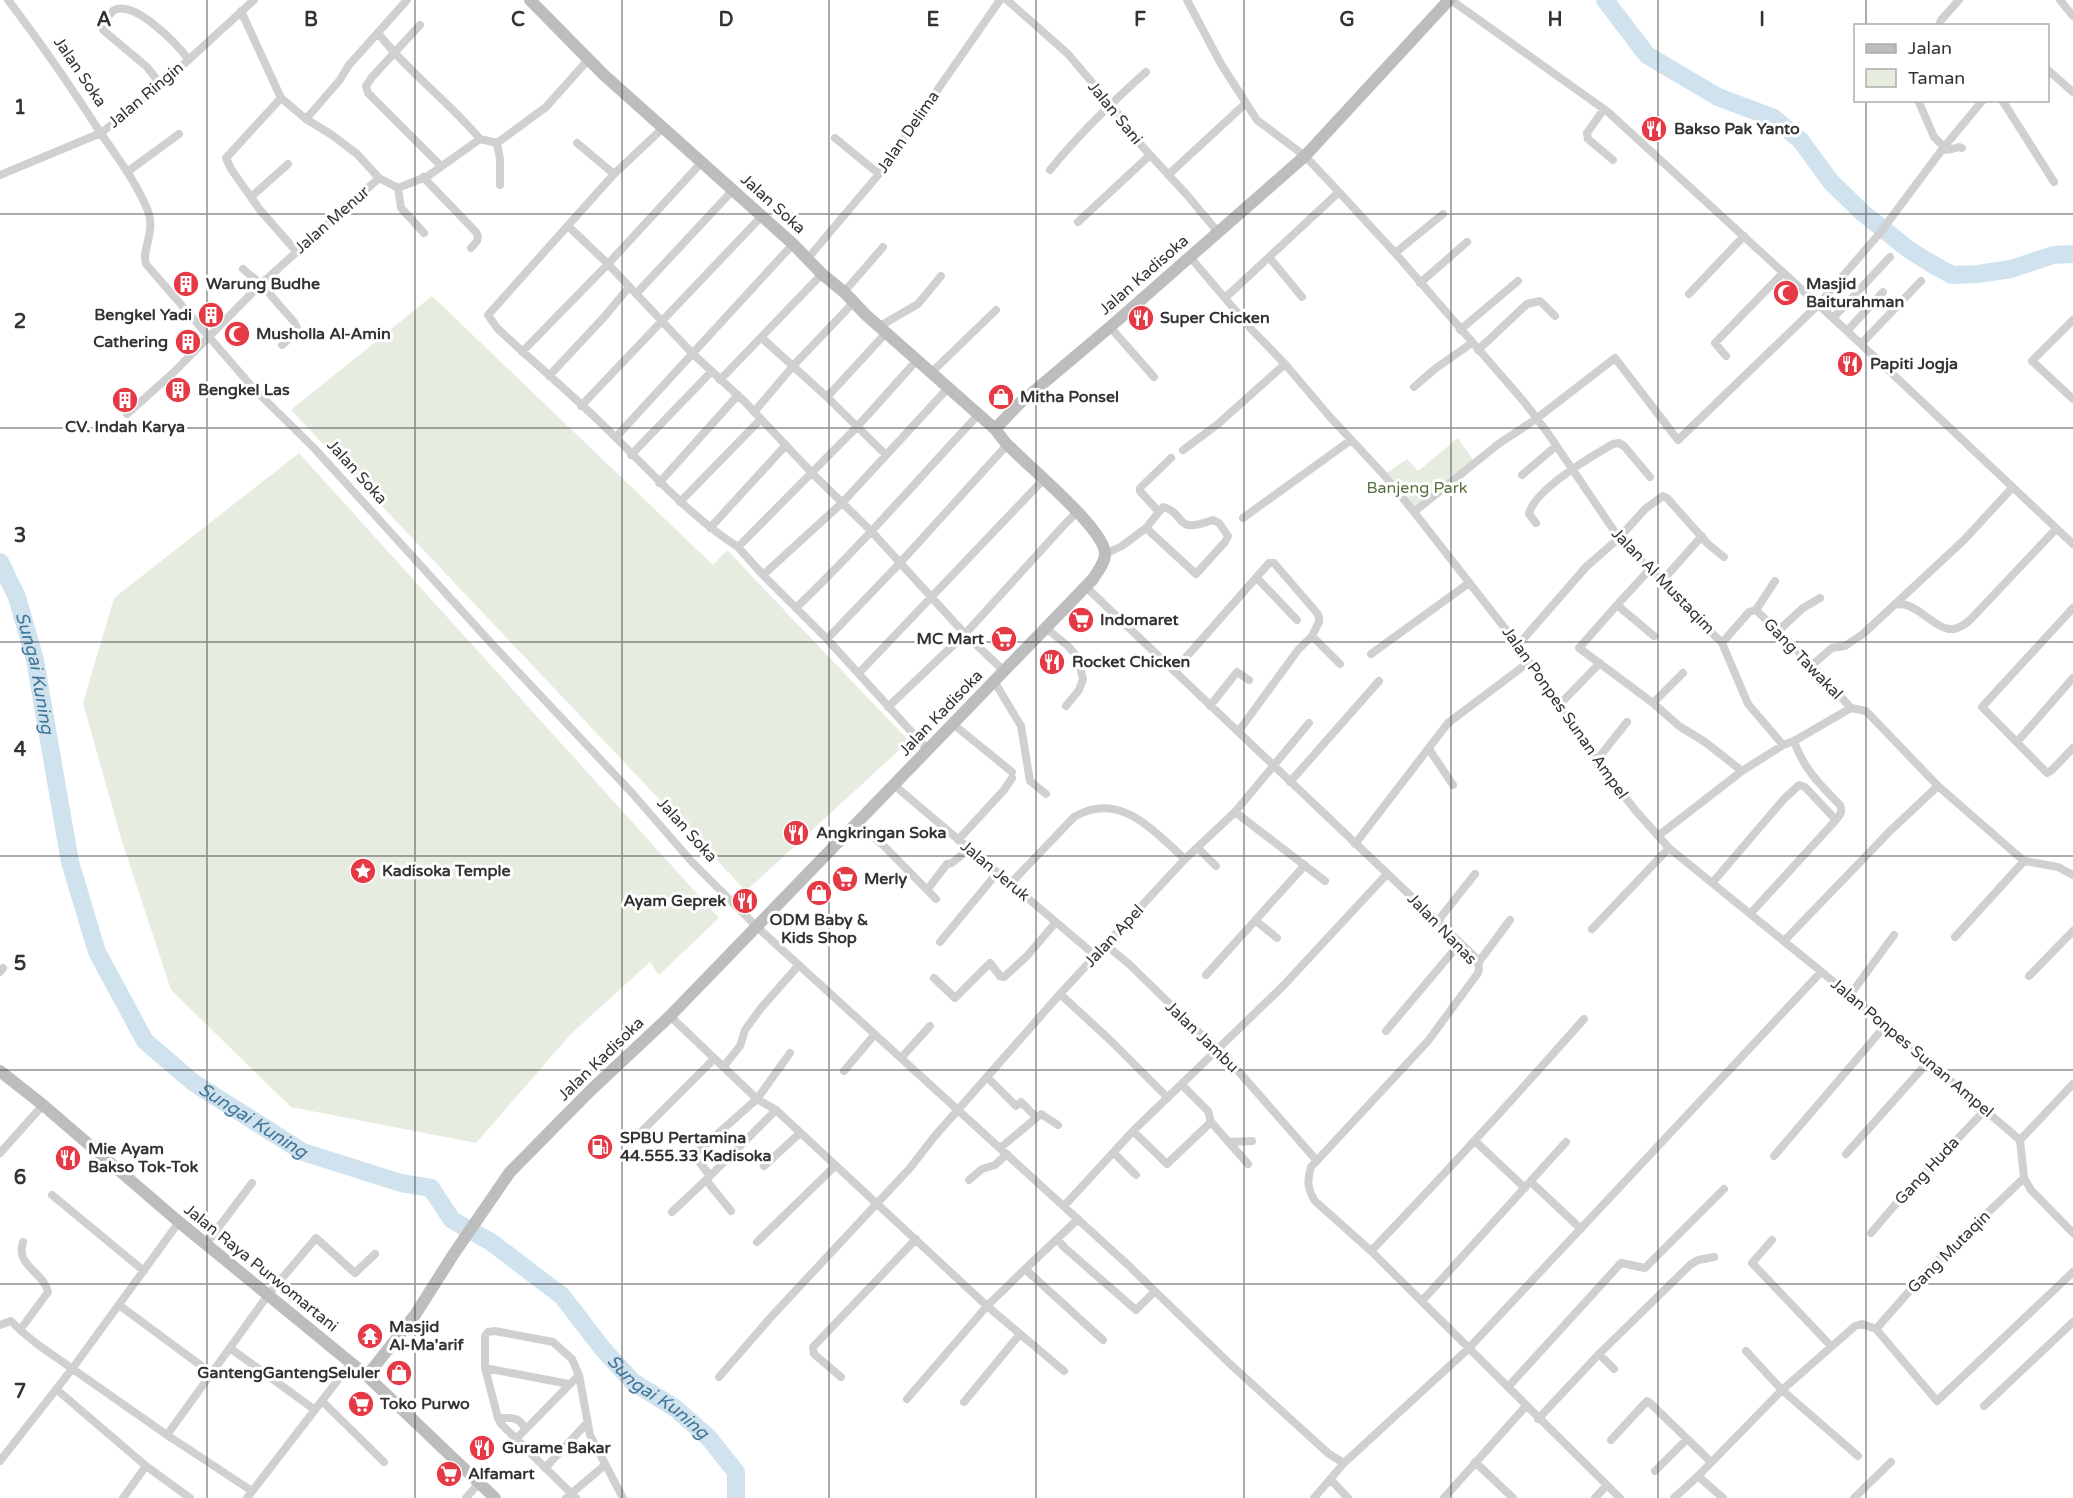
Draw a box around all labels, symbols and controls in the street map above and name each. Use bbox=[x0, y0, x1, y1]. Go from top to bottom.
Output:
text: A bbox=[97, 8, 112, 32]
text: B bbox=[304, 8, 318, 32]
text: C bbox=[511, 8, 525, 32]
text: D bbox=[718, 8, 734, 32]
text: E bbox=[927, 8, 940, 32]
text: F bbox=[1134, 8, 1146, 32]
text: G bbox=[1339, 8, 1355, 32]
text: H bbox=[1547, 8, 1563, 32]
text: I bbox=[1759, 8, 1765, 32]
legend bbox=[1854, 24, 2049, 102]
street label: Jalan Soka bbox=[49, 33, 111, 111]
text: Jalan bbox=[1908, 37, 1952, 59]
street label: Jalan Ringin bbox=[104, 58, 188, 132]
text: Taman bbox=[1908, 67, 1965, 89]
street label: Jalan Sani bbox=[1083, 77, 1147, 149]
street label: Jalan Delima bbox=[872, 87, 944, 177]
text: 1 bbox=[14, 96, 26, 120]
restaurant icon: Bakso Pak Yanto bbox=[1639, 114, 1669, 144]
place label: Bakso Pak Yanto bbox=[1674, 119, 1800, 139]
street label: Jalan Soka bbox=[736, 170, 810, 238]
street label: Jalan Menur bbox=[290, 181, 374, 258]
street label: Jalan Kadisoka bbox=[1095, 231, 1193, 319]
building icon: Warung Budhe bbox=[171, 269, 201, 299]
place label: Warung Budhe bbox=[206, 274, 320, 294]
place label: Masjid Baiturahman bbox=[1806, 274, 1904, 312]
mosque icon: Masjid Baiturahman bbox=[1771, 278, 1801, 308]
building icon: Bengkel Yadi bbox=[196, 300, 226, 330]
restaurant icon: Super Chicken bbox=[1126, 303, 1156, 333]
place label: Bengkel Yadi bbox=[94, 305, 192, 325]
place label: Super Chicken bbox=[1160, 308, 1270, 328]
text: 2 bbox=[14, 310, 26, 334]
mosque icon: Musholla Al-Amin bbox=[222, 319, 252, 349]
place label: Musholla Al-Amin bbox=[256, 324, 391, 344]
building icon: Cathering bbox=[173, 327, 203, 357]
place label: Cathering bbox=[93, 332, 168, 352]
restaurant icon: Papiti Jogja bbox=[1835, 349, 1865, 379]
place label: Papiti Jogja bbox=[1870, 354, 1958, 374]
building icon: Bengkel Las bbox=[163, 375, 193, 405]
place label: Bengkel Las bbox=[198, 380, 290, 400]
shop icon: Mitha Ponsel bbox=[986, 382, 1016, 412]
building icon: CV. Indah Karya bbox=[110, 385, 140, 415]
place label: Mitha Ponsel bbox=[1020, 387, 1119, 407]
place label: CV. Indah Karya bbox=[65, 417, 185, 437]
street label: Jalan Soka bbox=[323, 435, 391, 509]
park label: Banjeng Park bbox=[1366, 478, 1468, 498]
text: 3 bbox=[14, 524, 26, 548]
street label: Jalan Al Mustaqim bbox=[1607, 524, 1719, 638]
supermarket icon: Indomaret bbox=[1066, 605, 1096, 635]
water label: Sungai Kuning bbox=[11, 609, 59, 737]
place label: Indomaret bbox=[1100, 610, 1180, 630]
street label: Gang Tawakal bbox=[1759, 614, 1847, 704]
street label: Jalan Ponpes Sunan Ampel bbox=[1498, 623, 1632, 803]
supermarket icon: MC Mart bbox=[989, 624, 1019, 654]
place label: MC Mart bbox=[917, 629, 985, 649]
restaurant icon: Rocket Chicken bbox=[1037, 647, 1067, 677]
place label: Rocket Chicken bbox=[1072, 652, 1190, 672]
street label: Jalan Kadisoka bbox=[895, 666, 987, 760]
text: 4 bbox=[14, 738, 27, 762]
street label: Jalan Soka bbox=[653, 793, 721, 867]
restaurant icon: Angkringan Soka bbox=[781, 818, 811, 848]
place label: Angkringan Soka bbox=[816, 823, 946, 843]
street label: Jalan Jeruk bbox=[956, 836, 1034, 906]
place icon: Kadisoka Temple bbox=[348, 856, 378, 886]
place label: Kadisoka Temple bbox=[382, 861, 511, 881]
supermarket icon: Merly bbox=[830, 864, 860, 894]
place label: Merly bbox=[864, 869, 907, 889]
shop icon: ODM Baby & Kids Shop bbox=[804, 878, 834, 908]
restaurant icon: Ayam Geprek bbox=[730, 886, 760, 916]
street label: Jalan Nanas bbox=[1403, 889, 1481, 969]
place label: Ayam Geprek bbox=[623, 891, 726, 911]
street label: Jalan Apel bbox=[1080, 901, 1148, 971]
place label: ODM Baby & Kids Shop bbox=[769, 910, 869, 948]
text: 5 bbox=[14, 952, 26, 976]
street label: Jalan Ponpes Sunan Ampel bbox=[1827, 974, 1997, 1122]
street label: Jalan Jambu bbox=[1161, 997, 1243, 1077]
street label: Jalan Kadisoka bbox=[554, 1013, 648, 1105]
water label: Sungai Kuning bbox=[195, 1078, 313, 1164]
place label: SPBU Pertamina 44.555.33 Kadisoka bbox=[620, 1128, 771, 1166]
fuel station icon: SPBU Pertamina 44.555.33 Kadisoka bbox=[585, 1132, 615, 1162]
street label: Gang Huda bbox=[1890, 1133, 1964, 1209]
place label: Mie Ayam Bakso Tok-Tok bbox=[88, 1139, 198, 1177]
restaurant icon: Mie Ayam Bakso Tok-Tok bbox=[53, 1143, 83, 1173]
text: 6 bbox=[14, 1166, 26, 1190]
street label: Jalan Raya Purwomartani bbox=[180, 1200, 342, 1336]
street label: Gang Mutaqin bbox=[1903, 1206, 1995, 1298]
place label: Masjid Al-Ma'arif bbox=[389, 1317, 464, 1355]
temple icon: Masjid Al-Ma'arif bbox=[355, 1321, 385, 1351]
water label: Sungai Kuning bbox=[602, 1350, 715, 1445]
shop icon: GantengGantengSeluler bbox=[384, 1358, 414, 1388]
place label: GantengGantengSeluler bbox=[197, 1363, 381, 1383]
text: 7 bbox=[14, 1380, 26, 1404]
supermarket icon: Toko Purwo bbox=[346, 1389, 376, 1419]
place label: Toko Purwo bbox=[379, 1394, 470, 1414]
restaurant icon: Gurame Bakar bbox=[467, 1433, 497, 1463]
place label: Gurame Bakar bbox=[502, 1438, 612, 1458]
supermarket icon: Alfamart bbox=[434, 1459, 464, 1489]
place label: Alfamart bbox=[468, 1464, 535, 1484]

